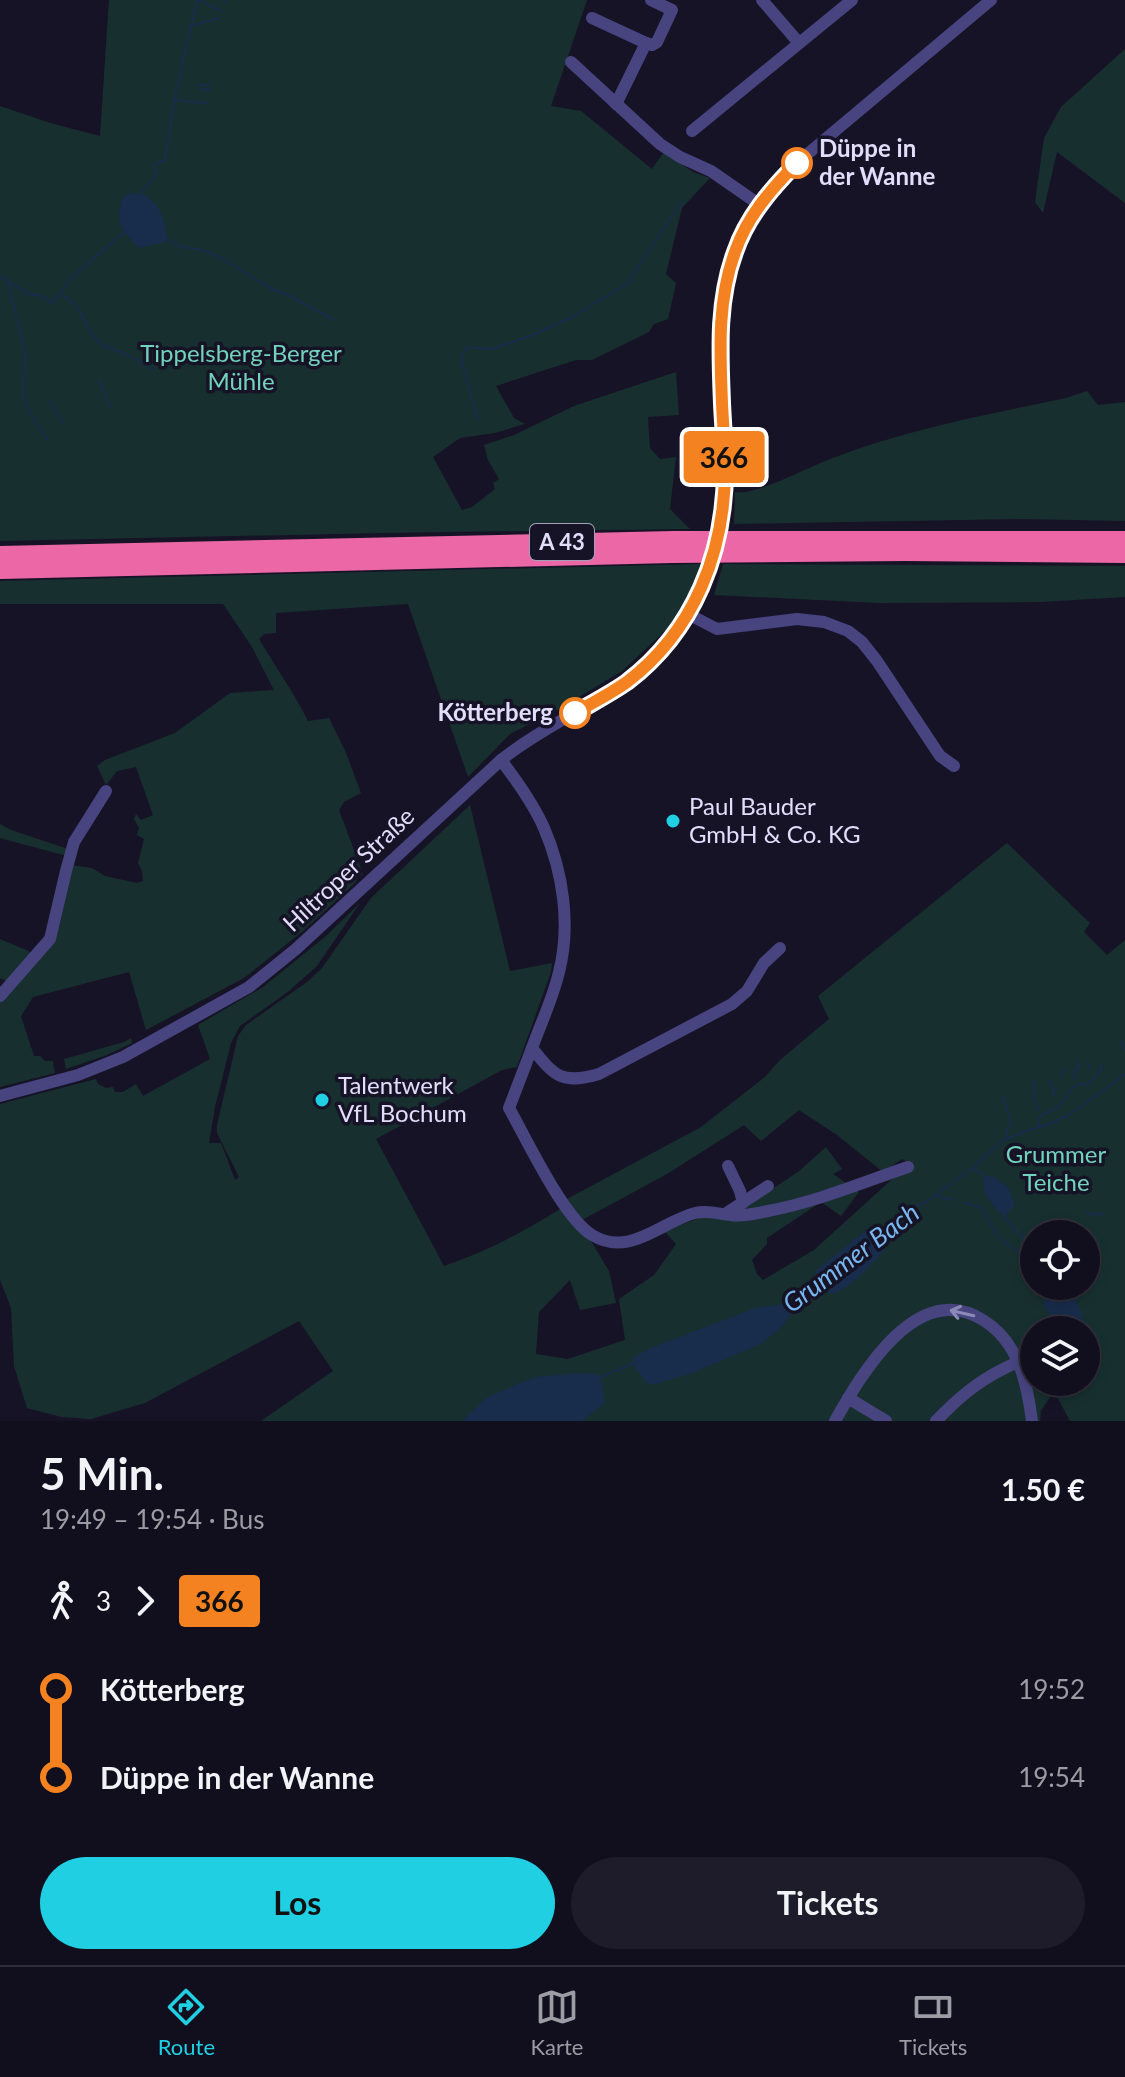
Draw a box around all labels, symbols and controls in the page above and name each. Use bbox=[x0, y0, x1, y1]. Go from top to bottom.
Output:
place label: Düppe in der Wanne bbox=[819, 133, 936, 190]
marker: Düppe in der Wanne bbox=[782, 148, 812, 178]
park label: Tippelsberg-Berger Mühle bbox=[140, 338, 342, 395]
line badge: 366 bbox=[678, 431, 770, 483]
text: 366 bbox=[700, 440, 748, 474]
road number: A 43 bbox=[530, 524, 594, 560]
place label: Kötterberg bbox=[437, 697, 553, 726]
marker: Kötterberg bbox=[560, 698, 590, 728]
place label: Paul Bauder GmbH & Co. KG bbox=[689, 791, 860, 848]
street label: Hiltroper Straße bbox=[276, 801, 420, 937]
marker: Paul Bauder GmbH & Co. KG bbox=[664, 812, 682, 830]
place label: Talentwerk VfL Bochum bbox=[338, 1070, 467, 1127]
marker: Talentwerk VfL Bochum bbox=[313, 1091, 331, 1109]
park label: Grummer Teiche bbox=[1006, 1139, 1106, 1196]
water label: Grummer Bach bbox=[776, 1196, 925, 1319]
map controls bbox=[1020, 1220, 1100, 1396]
button: locate bbox=[1020, 1220, 1100, 1300]
one-way arrow bbox=[950, 1305, 976, 1320]
button: layers bbox=[1020, 1316, 1100, 1396]
text: 5 Min. bbox=[40, 1447, 164, 1499]
text: 1.50 € bbox=[1001, 1471, 1085, 1507]
text: 19:49 – 19:54 · Bus bbox=[40, 1503, 264, 1535]
icon: walk bbox=[40, 1579, 84, 1623]
icon: forward bbox=[123, 1579, 167, 1623]
text: 366 bbox=[195, 1584, 244, 1618]
text: 3 bbox=[96, 1585, 111, 1617]
text: Kötterberg bbox=[100, 1671, 244, 1707]
text: 19:52 bbox=[1018, 1673, 1085, 1705]
text: Düppe in der Wanne bbox=[100, 1759, 374, 1795]
text: 19:54 bbox=[1018, 1761, 1085, 1793]
button: Los bbox=[40, 1857, 555, 1949]
button: Tickets bbox=[571, 1857, 1085, 1949]
tab: Route bbox=[158, 1985, 215, 2060]
tab: Karte bbox=[531, 1985, 583, 2060]
tab: Tickets bbox=[899, 1985, 967, 2060]

